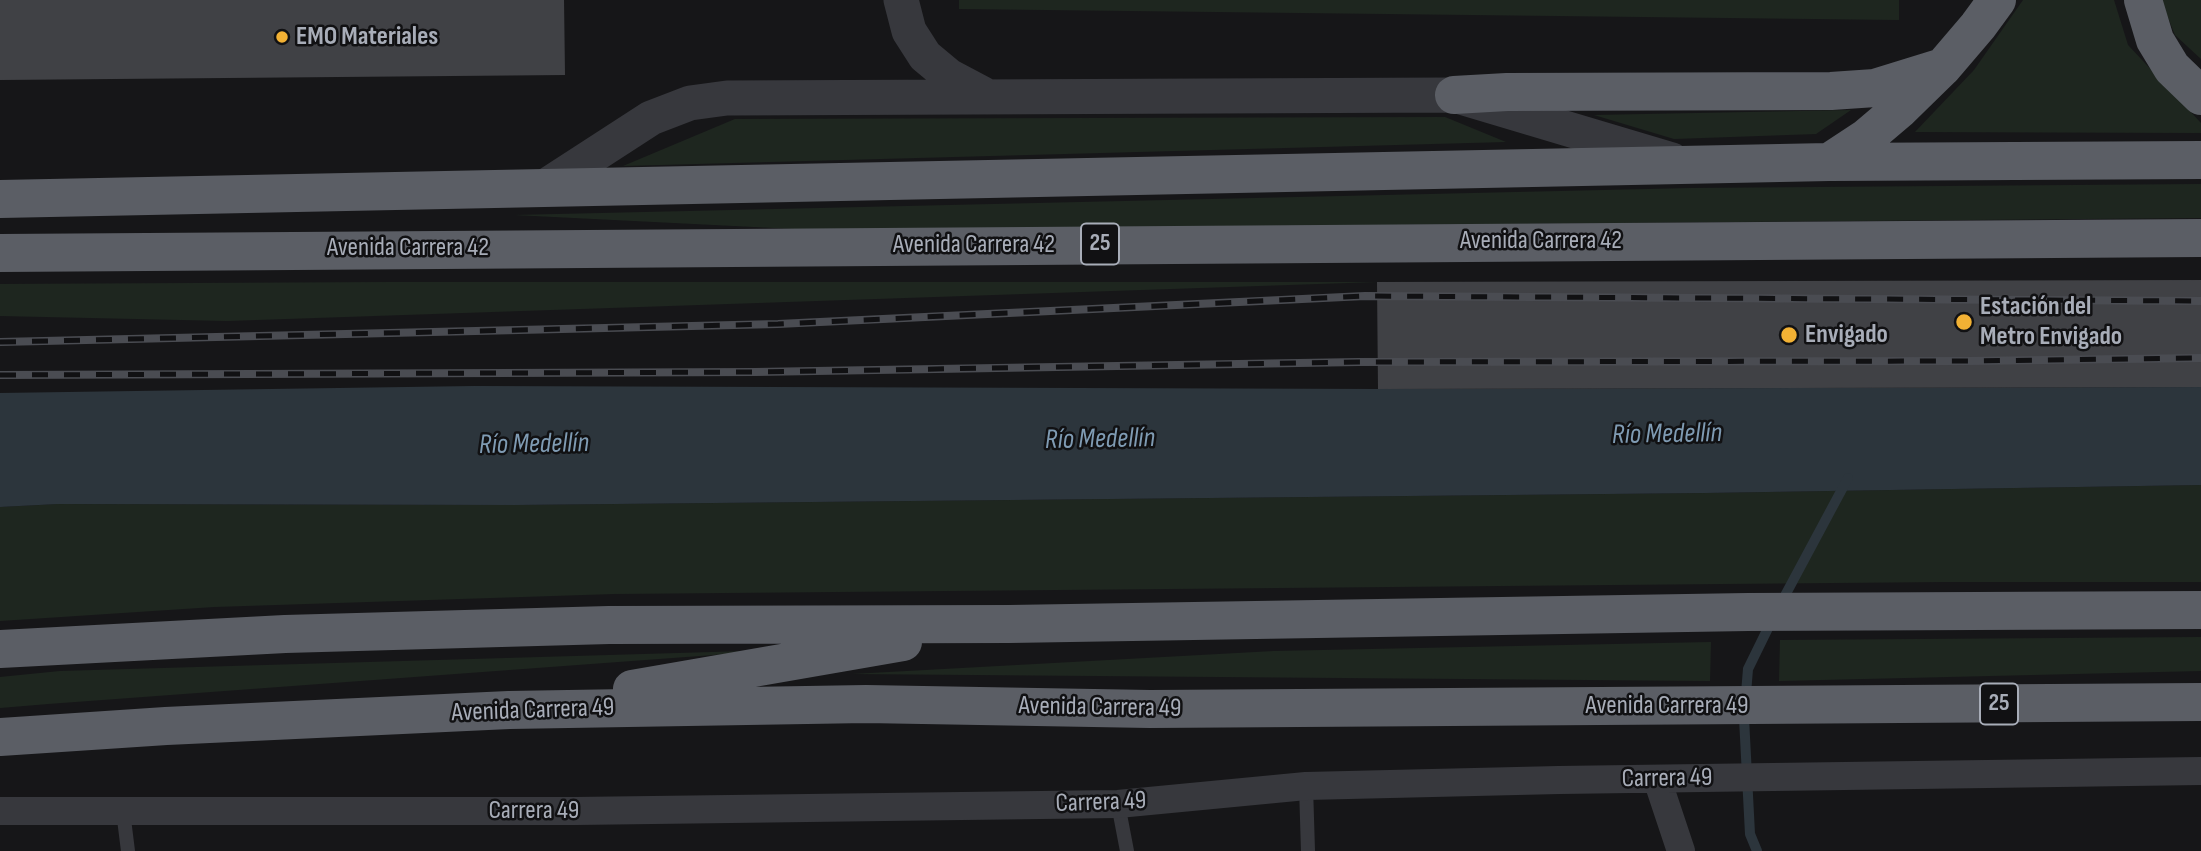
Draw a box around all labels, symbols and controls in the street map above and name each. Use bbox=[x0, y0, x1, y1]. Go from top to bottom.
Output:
place label: EMO Materiales bbox=[296, 21, 438, 53]
marker: EMO Materiales bbox=[274, 29, 290, 45]
road number: 25 bbox=[1081, 224, 1119, 264]
street label: Avenida Carrera 42 bbox=[1460, 225, 1622, 257]
street label: Avenida Carrera 42 bbox=[893, 229, 1055, 261]
street label: Avenida Carrera 42 bbox=[327, 232, 489, 264]
place label: Estación del Metro Envigado bbox=[1980, 291, 2122, 352]
marker: Estación del Metro Envigado bbox=[1954, 312, 1974, 332]
place label: Envigado bbox=[1805, 319, 1888, 351]
marker: Envigado bbox=[1779, 325, 1799, 345]
water label: Río Medellín bbox=[1612, 417, 1722, 453]
water label: Río Medellín bbox=[1045, 422, 1155, 458]
water label: Río Medellín bbox=[479, 427, 589, 463]
road number: 25 bbox=[1980, 684, 2018, 724]
street label: Avenida Carrera 49 bbox=[1586, 690, 1748, 722]
street label: Avenida Carrera 49 bbox=[1018, 691, 1182, 725]
street label: Avenida Carrera 49 bbox=[451, 693, 615, 729]
street label: Carrera 49 bbox=[1621, 763, 1713, 795]
street label: Carrera 49 bbox=[1055, 786, 1147, 820]
street label: Carrera 49 bbox=[489, 795, 579, 827]

